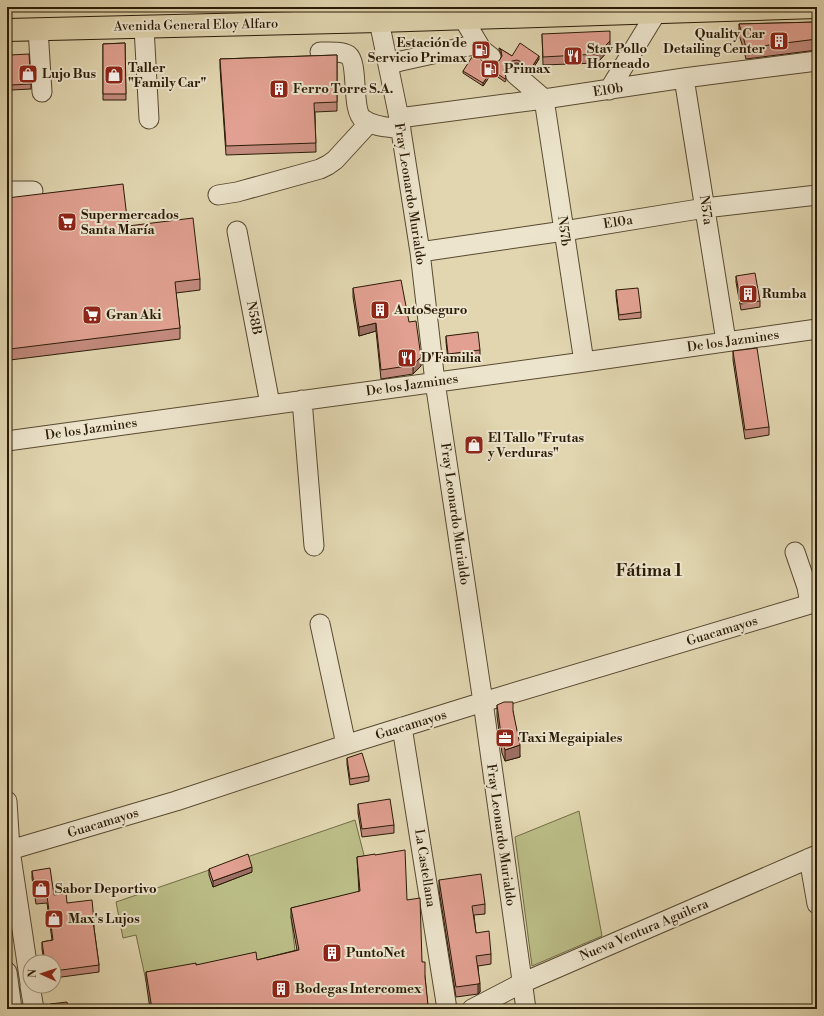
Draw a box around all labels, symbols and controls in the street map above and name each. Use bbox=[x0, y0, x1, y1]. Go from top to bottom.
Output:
street label: Avenida General Eloy Alfaro bbox=[113, 16, 278, 34]
place label: Quality Car Detailing Center bbox=[663, 26, 765, 57]
building icon: Quality Car Detailing Center bbox=[768, 30, 790, 52]
place label: Estación de Servicio Primax bbox=[368, 35, 467, 66]
fuel station icon: Estación de Servicio Primax bbox=[470, 39, 492, 61]
place label: Stav Pollo Horneado bbox=[587, 41, 650, 72]
restaurant icon: Stav Pollo Horneado bbox=[562, 45, 584, 67]
fuel station icon: Primax bbox=[479, 58, 501, 80]
place label: Taller "Family Car" bbox=[128, 60, 207, 91]
place label: Primax bbox=[504, 61, 551, 77]
shop icon: Lujo Bus bbox=[17, 63, 39, 85]
shop icon: Taller "Family Car" bbox=[103, 64, 125, 86]
place label: Lujo Bus bbox=[42, 66, 97, 82]
building icon: Ferro Torre S.A. bbox=[268, 78, 290, 100]
street label: E10b bbox=[592, 80, 624, 100]
place label: Ferro Torre S.A. bbox=[293, 81, 393, 97]
street label: Fray Leonardo Murialdo bbox=[391, 122, 429, 266]
street label: N57a bbox=[696, 194, 716, 226]
place label: Supermercados Santa María bbox=[81, 207, 179, 238]
supermarket icon: Supermercados Santa María bbox=[56, 211, 78, 233]
street label: E10a bbox=[602, 212, 634, 232]
street label: N57b bbox=[554, 215, 574, 247]
building icon: Rumba bbox=[737, 283, 759, 305]
place label: Rumba bbox=[762, 286, 808, 302]
building icon: AutoSeguro bbox=[369, 299, 391, 321]
street label: N58B bbox=[243, 300, 265, 336]
place label: AutoSeguro bbox=[393, 302, 468, 318]
supermarket icon: Gran Aki bbox=[81, 304, 103, 326]
place label: Gran Aki bbox=[106, 307, 161, 323]
street label: De los Jazmines bbox=[686, 327, 780, 355]
restaurant icon: D'Familia bbox=[396, 347, 418, 369]
place label: D'Familia bbox=[421, 350, 482, 366]
street label: De los Jazmines bbox=[365, 371, 459, 399]
street label: De los Jazmines bbox=[44, 415, 138, 443]
place label: El Tallo "Frutas y Verduras" bbox=[487, 430, 585, 461]
shop icon: El Tallo "Frutas y Verduras" bbox=[463, 434, 485, 456]
street label: Fray Leonardo Murialdo bbox=[437, 442, 473, 586]
district label: Fátima 1 bbox=[616, 560, 683, 582]
street label: Guacamayos bbox=[684, 612, 760, 649]
street label: Guacamayos bbox=[373, 706, 449, 743]
office icon: Taxi Megaipiales bbox=[494, 727, 516, 749]
place label: Taxi Megaipiales bbox=[519, 730, 623, 746]
street label: Fray Leonardo Murialdo bbox=[483, 763, 519, 907]
street label: Guacamayos bbox=[65, 804, 141, 841]
street label: La Castellana bbox=[411, 828, 439, 909]
shop icon: Sabor Deportivo bbox=[30, 878, 52, 900]
place label: Sabor Deportivo bbox=[55, 881, 157, 897]
street label: Nueva Ventura Aguilera bbox=[577, 895, 711, 964]
shop icon: Max's Lujos bbox=[43, 908, 65, 930]
place label: Max's Lujos bbox=[68, 911, 140, 927]
building icon: PuntoNet bbox=[321, 942, 343, 964]
place label: PuntoNet bbox=[346, 945, 406, 961]
north arrow bbox=[22, 954, 62, 994]
text: N bbox=[26, 969, 40, 978]
building icon: Bodegas Intercomex bbox=[270, 978, 292, 1000]
place label: Bodegas Intercomex bbox=[295, 981, 422, 997]

